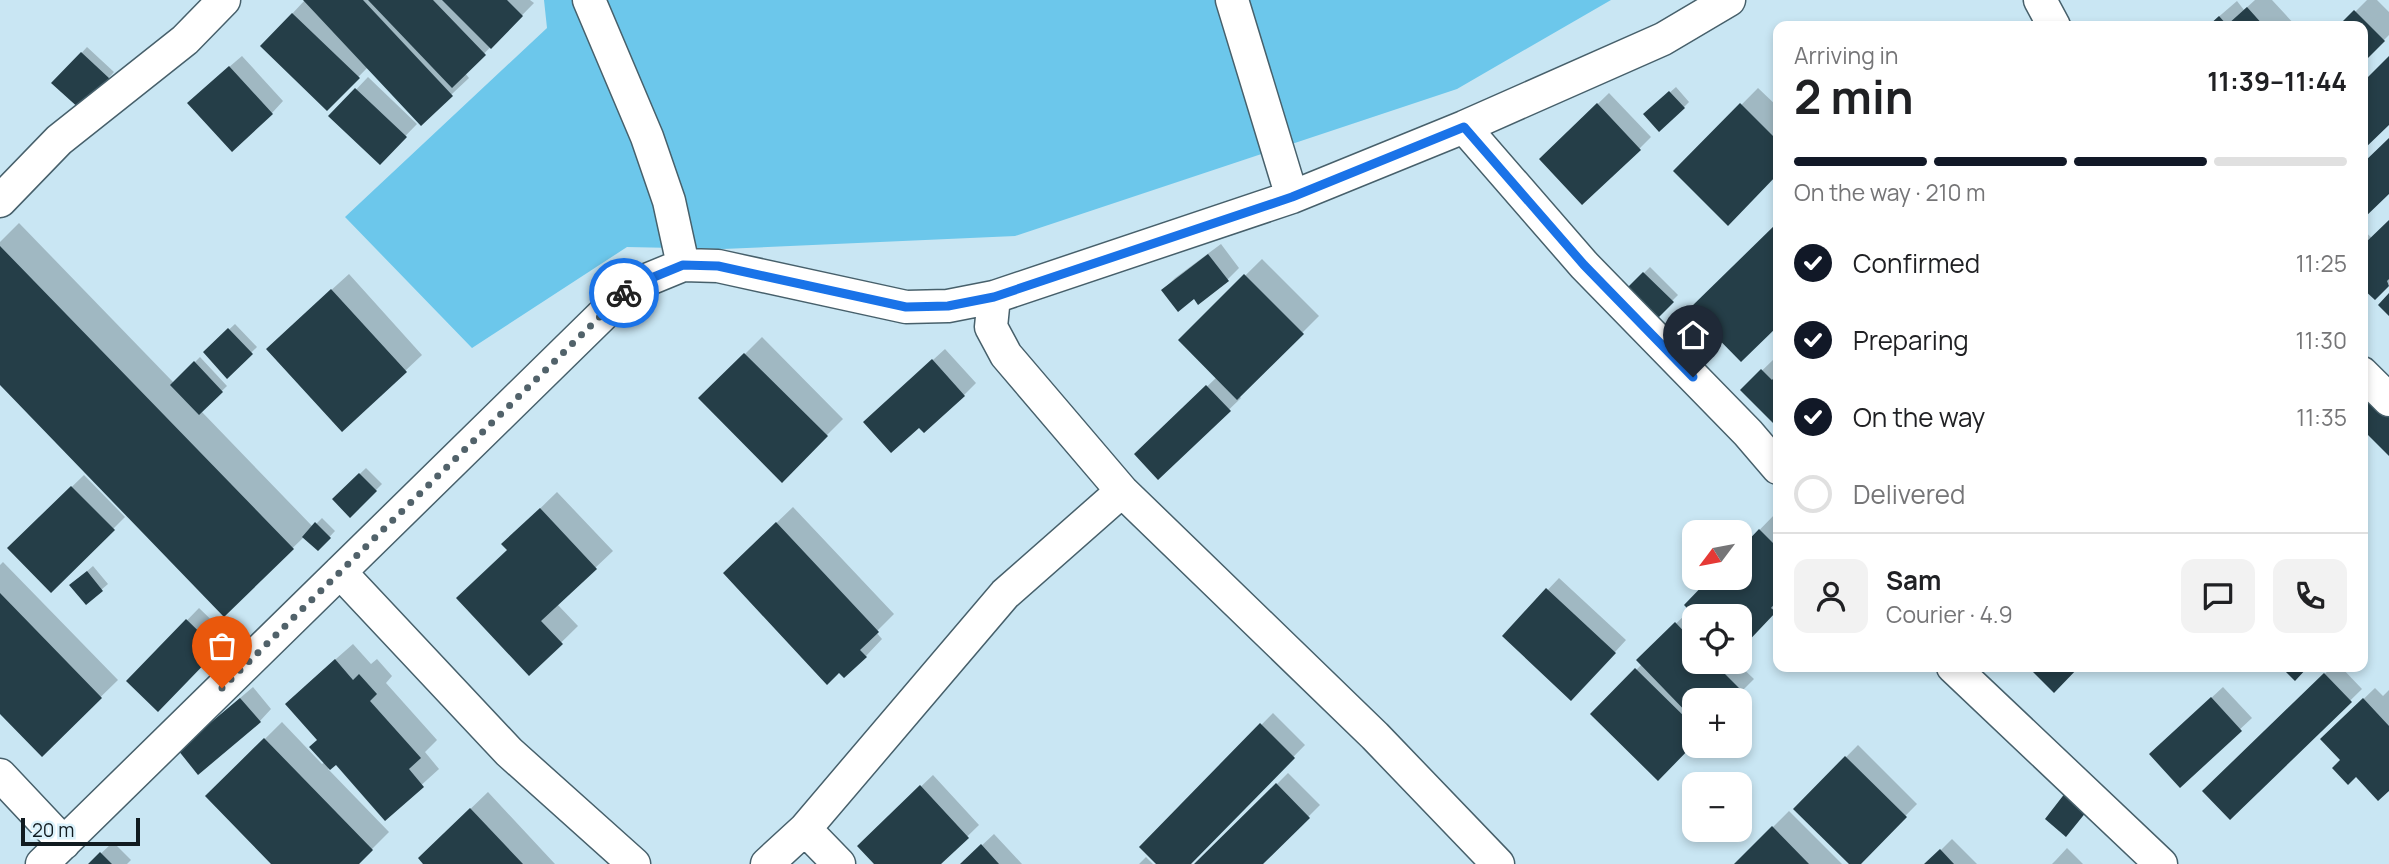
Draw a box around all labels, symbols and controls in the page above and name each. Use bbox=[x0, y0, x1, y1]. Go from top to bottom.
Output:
text: Arriving in bbox=[1794, 39, 1899, 71]
text: 11:39–11:44 bbox=[2207, 63, 2347, 99]
text: 2 min bbox=[1794, 65, 1914, 128]
text: On the way · 210 m bbox=[1794, 176, 1986, 208]
icon: check bbox=[1794, 244, 1832, 282]
text: Confirmed bbox=[1853, 245, 1980, 281]
text: 11:25 bbox=[2296, 247, 2347, 279]
courier bbox=[589, 258, 659, 328]
icon: bike bbox=[605, 274, 643, 312]
pin bbox=[1663, 305, 1723, 377]
icon: home bbox=[1674, 316, 1712, 354]
icon: check bbox=[1794, 321, 1832, 359]
text: Preparing bbox=[1853, 322, 1969, 358]
text: 11:30 bbox=[2295, 324, 2347, 356]
icon: check bbox=[1794, 398, 1832, 436]
text: On the way bbox=[1853, 399, 1985, 435]
text: 11:35 bbox=[2296, 401, 2347, 433]
text: Delivered bbox=[1853, 476, 1965, 512]
north arrow bbox=[1682, 520, 1752, 590]
map controls bbox=[1682, 520, 1752, 842]
button: person bbox=[1794, 559, 1868, 633]
button: chat bbox=[2181, 559, 2255, 633]
button: phone bbox=[2273, 559, 2347, 633]
text: Sam bbox=[1886, 562, 1941, 598]
text: Courier · 4.9 bbox=[1886, 598, 2013, 630]
button: locate bbox=[1682, 604, 1752, 674]
pin bbox=[192, 616, 252, 688]
icon: bag bbox=[203, 627, 241, 665]
button: + bbox=[1682, 688, 1752, 758]
button: − bbox=[1682, 772, 1752, 842]
scale bar bbox=[21, 815, 140, 847]
text: 20 m bbox=[32, 817, 74, 843]

